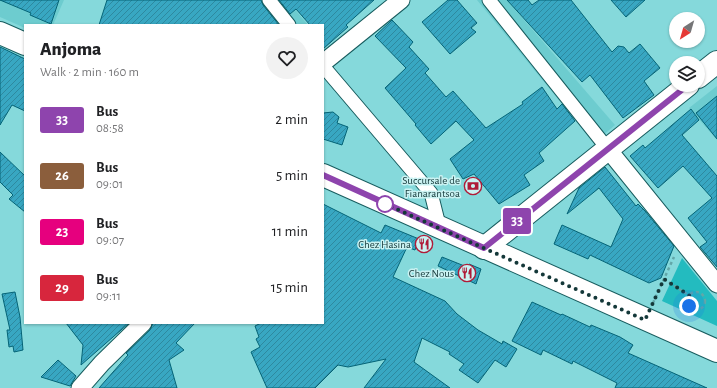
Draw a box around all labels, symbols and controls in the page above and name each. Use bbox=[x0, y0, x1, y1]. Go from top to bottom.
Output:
north arrow bbox=[669, 12, 705, 48]
map controls bbox=[669, 12, 705, 92]
button: heart bbox=[266, 37, 308, 79]
text: Anjoma bbox=[40, 40, 101, 59]
button: layers bbox=[669, 56, 705, 92]
text: Walk · 2 min · 160 m bbox=[40, 66, 139, 79]
text: Bus bbox=[96, 104, 118, 119]
text: 2 min bbox=[275, 112, 308, 127]
text: 33 bbox=[56, 113, 68, 127]
text: 08:58 bbox=[96, 122, 124, 135]
text: Bus bbox=[96, 160, 118, 175]
text: 5 min bbox=[276, 168, 308, 183]
text: 26 bbox=[55, 169, 69, 183]
place label: Succursale de Fianarantsoa bbox=[402, 175, 460, 199]
bank icon: Succursale de Fianarantsoa bbox=[463, 176, 483, 196]
text: 09:01 bbox=[96, 178, 123, 191]
unlabelled marker bbox=[376, 195, 394, 213]
line badge: 33 bbox=[499, 208, 535, 234]
text: 33 bbox=[511, 214, 523, 228]
text: Bus bbox=[96, 216, 118, 231]
text: 11 min bbox=[272, 224, 308, 239]
text: 23 bbox=[56, 225, 68, 239]
text: 09:07 bbox=[96, 234, 124, 247]
restaurant icon: Chez Hasina bbox=[414, 234, 434, 254]
place label: Chez Hasina bbox=[358, 239, 411, 250]
restaurant icon: Chez Nous bbox=[457, 263, 477, 283]
place label: Chez Nous bbox=[409, 268, 454, 279]
text: Bus bbox=[96, 272, 118, 287]
text: 15 min bbox=[271, 280, 308, 295]
text: 29 bbox=[55, 281, 69, 295]
text: 09:11 bbox=[96, 290, 121, 303]
your location bbox=[679, 296, 699, 316]

